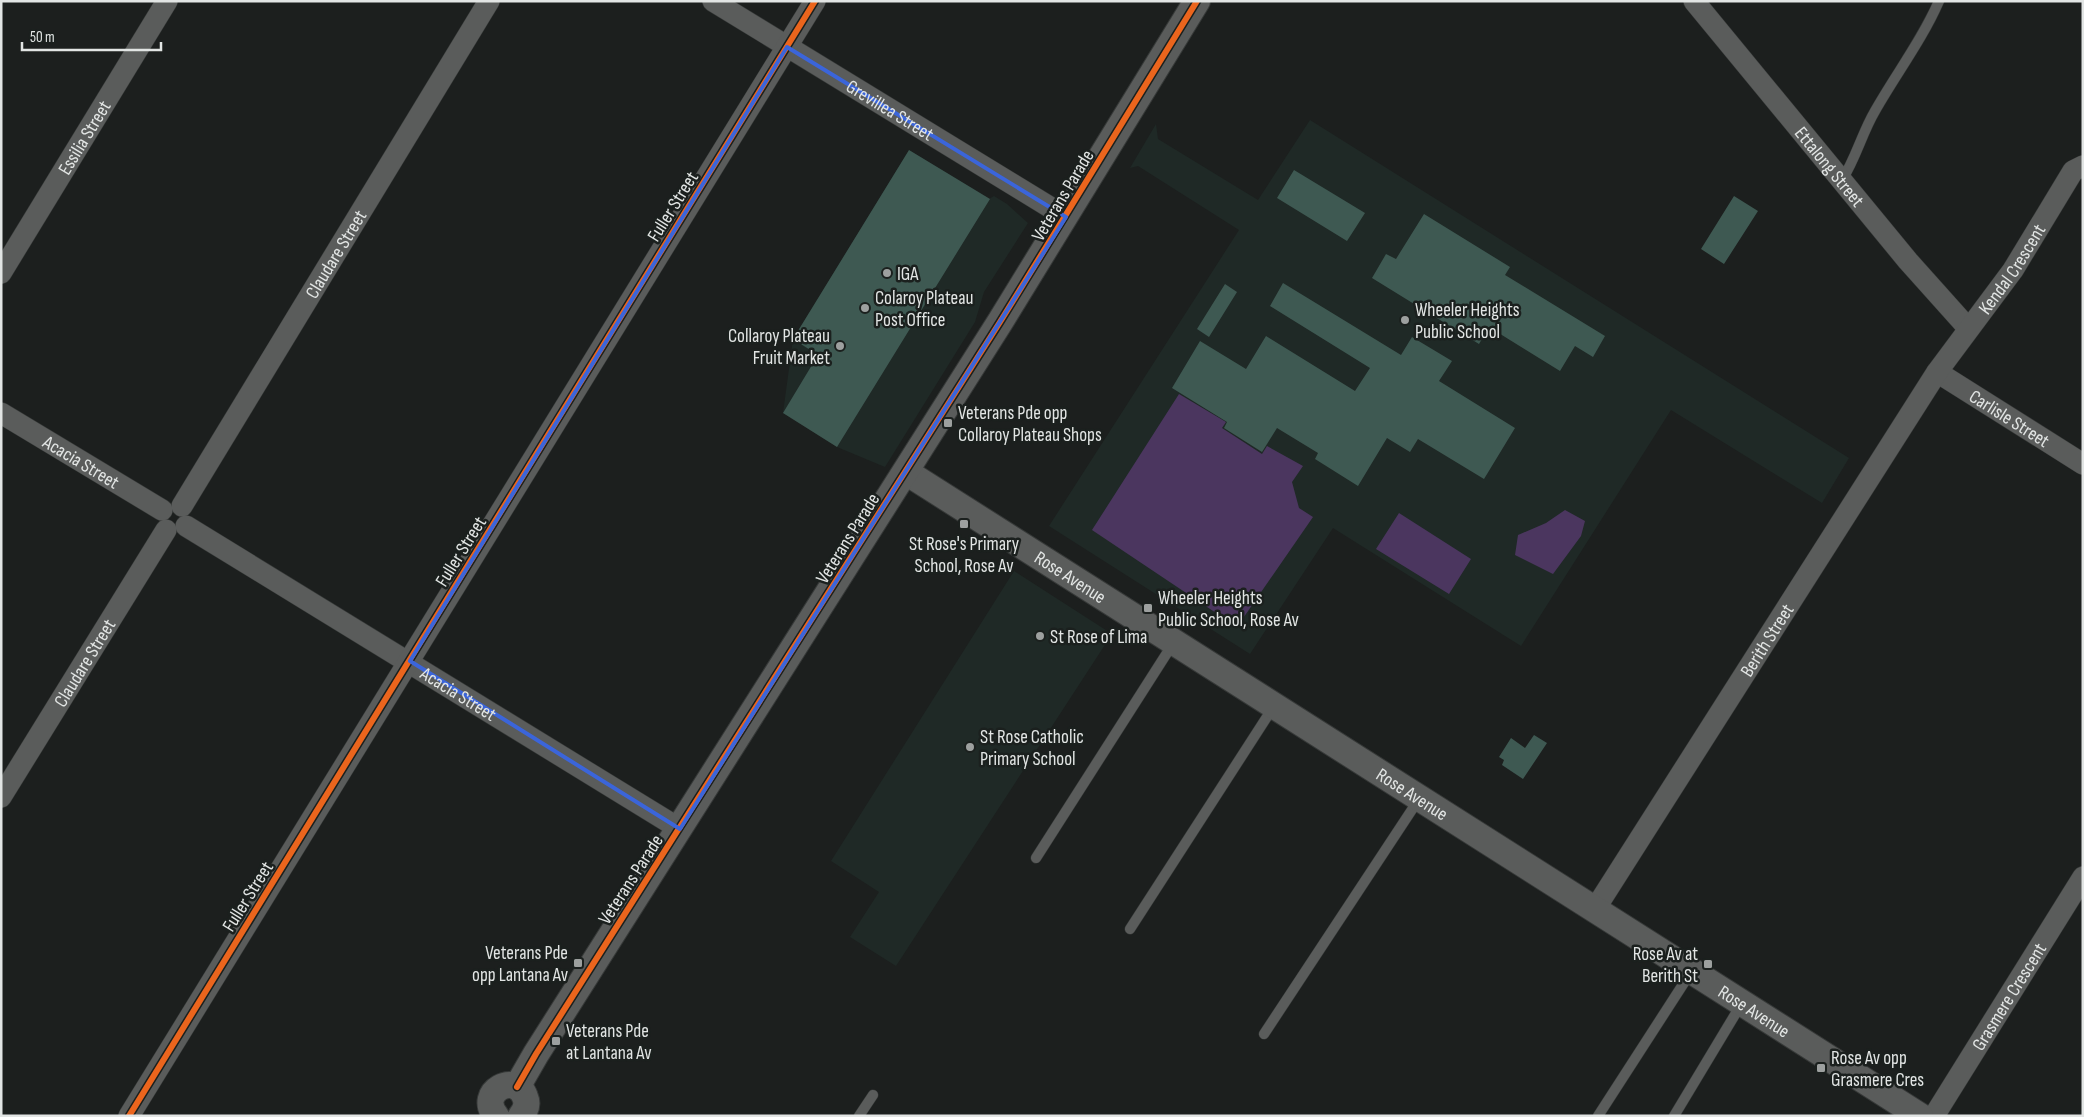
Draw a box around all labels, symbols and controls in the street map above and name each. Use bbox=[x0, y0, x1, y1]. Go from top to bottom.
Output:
scale bar bbox=[22, 20, 161, 52]
text: 50 m bbox=[30, 28, 55, 47]
street label: Grevillea Street bbox=[842, 75, 938, 146]
street label: Essilia Street bbox=[54, 97, 117, 179]
street label: Ettalong Street bbox=[1789, 122, 1869, 212]
street label: Veterans Parade bbox=[1027, 146, 1100, 246]
street label: Fuller Street bbox=[643, 167, 704, 246]
street label: Claudare Street bbox=[301, 206, 372, 303]
street label: Kendal Crescent bbox=[1974, 220, 2051, 319]
place label: IGA bbox=[897, 263, 919, 286]
marker: IGA bbox=[881, 267, 893, 279]
place label: Colaroy Plateau Post Office bbox=[875, 287, 973, 332]
place label: Wheeler Heights Public School bbox=[1415, 299, 1520, 344]
marker: Colaroy Plateau Post Office bbox=[859, 302, 871, 314]
marker: Wheeler Heights Public School bbox=[1399, 314, 1411, 326]
place label: Collaroy Plateau Fruit Market bbox=[728, 325, 830, 370]
marker: Collaroy Plateau Fruit Market bbox=[834, 340, 846, 352]
street label: Carlisle Street bbox=[1965, 385, 2053, 453]
place label: Veterans Pde opp Collaroy Plateau Shops bbox=[958, 402, 1102, 447]
marker: Veterans Pde opp Collaroy Plateau Shops bbox=[942, 417, 954, 429]
street label: Acacia Street bbox=[38, 431, 123, 495]
street label: Veterans Parade bbox=[811, 489, 885, 588]
street label: Fuller Street bbox=[431, 512, 492, 591]
marker: St Rose's Primary School, Rose Av bbox=[958, 518, 970, 530]
place label: St Rose's Primary School, Rose Av bbox=[909, 533, 1020, 578]
street label: Rose Avenue bbox=[1030, 547, 1110, 609]
place label: Wheeler Heights Public School, Rose Av bbox=[1158, 587, 1299, 632]
street label: Berith Street bbox=[1736, 600, 1800, 682]
marker: Wheeler Heights Public School, Rose Av bbox=[1142, 602, 1154, 614]
street label: Claudare Street bbox=[49, 615, 121, 712]
place label: St Rose of Lima bbox=[1050, 626, 1147, 649]
marker: St Rose of Lima bbox=[1034, 630, 1046, 642]
street label: Acacia Street bbox=[415, 662, 500, 727]
place label: St Rose Catholic Primary School bbox=[980, 726, 1084, 771]
marker: St Rose Catholic Primary School bbox=[964, 741, 976, 753]
street label: Rose Avenue bbox=[1372, 764, 1452, 826]
street label: Veterans Parade bbox=[594, 831, 669, 929]
street label: Fuller Street bbox=[218, 857, 279, 936]
street label: Grasmere Crescent bbox=[1968, 939, 2052, 1055]
place label: Veterans Pde opp Lantana Av bbox=[472, 942, 568, 987]
place label: Rose Av at Berith St bbox=[1633, 943, 1698, 988]
marker: Veterans Pde opp Lantana Av bbox=[572, 957, 584, 969]
marker: Rose Av at Berith St bbox=[1702, 958, 1714, 970]
street label: Rose Avenue bbox=[1713, 981, 1794, 1043]
place label: Veterans Pde at Lantana Av bbox=[566, 1020, 651, 1065]
marker: Veterans Pde at Lantana Av bbox=[550, 1035, 562, 1047]
place label: Rose Av opp Grasmere Cres bbox=[1831, 1047, 1924, 1092]
marker: Rose Av opp Grasmere Cres bbox=[1815, 1062, 1827, 1074]

